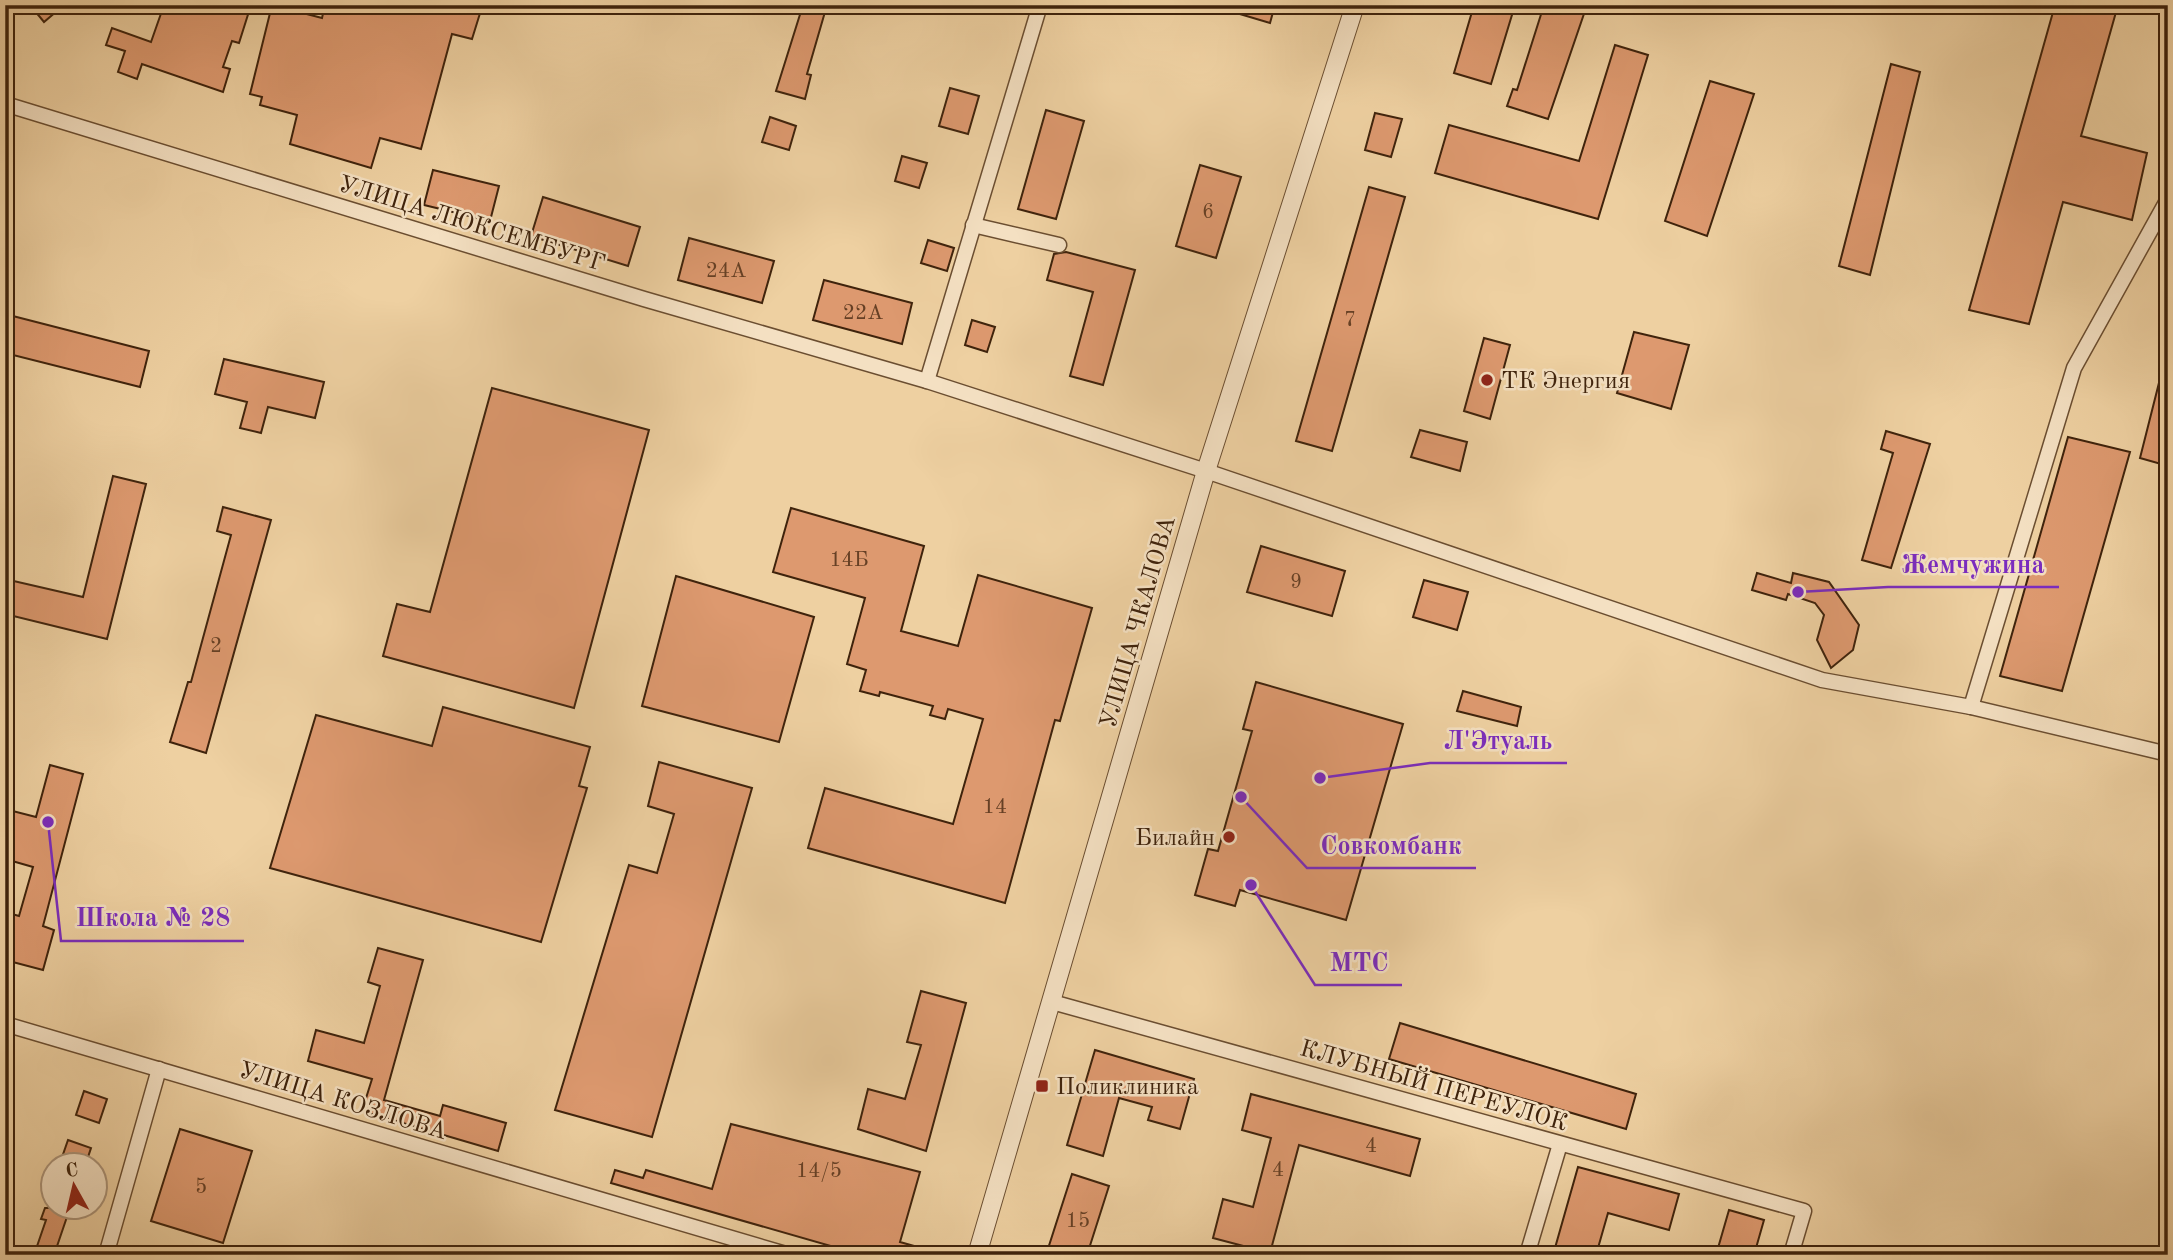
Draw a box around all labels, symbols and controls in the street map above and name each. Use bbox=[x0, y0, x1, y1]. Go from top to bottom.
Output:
street label: УЛИЦА ЛЮКСЕМБУРГ bbox=[335, 173, 608, 277]
house number: 6 bbox=[1202, 202, 1214, 223]
house number: 24А bbox=[706, 261, 746, 282]
house number: 22А bbox=[843, 303, 883, 324]
house number: 7 bbox=[1344, 310, 1356, 331]
place label: ТК Энергия bbox=[1501, 370, 1630, 394]
marker: ТК Энергия bbox=[1479, 372, 1495, 388]
street label: УЛИЦА ЧКАЛОВА bbox=[1097, 514, 1181, 731]
callout: Жемчужина bbox=[1888, 540, 2059, 587]
house number: 14Б bbox=[829, 550, 869, 571]
text: Жемчужина bbox=[1901, 553, 2045, 579]
house number: 9 bbox=[1290, 572, 1302, 593]
house number: 2 bbox=[210, 636, 222, 657]
callout: Л'Этуаль bbox=[1430, 716, 1567, 763]
text: Л'Этуаль bbox=[1444, 729, 1552, 755]
house number: 14 bbox=[983, 797, 1007, 818]
callout: Совкомбанк bbox=[1307, 821, 1476, 868]
place label: Билайн bbox=[1135, 827, 1215, 851]
marker: Билайн bbox=[1221, 829, 1237, 845]
text: Совкомбанк bbox=[1320, 834, 1462, 860]
callout: Школа № 28 bbox=[61, 894, 244, 941]
text: Школа № 28 bbox=[76, 906, 230, 932]
callout: МТС bbox=[1315, 938, 1402, 985]
text: МТС bbox=[1330, 951, 1388, 977]
street label: КЛУБНЫЙ ПЕРЕУЛОК bbox=[1297, 1032, 1571, 1137]
street label: УЛИЦА КОЗЛОВА bbox=[235, 1059, 449, 1145]
place label: Поликлиника bbox=[1056, 1076, 1199, 1100]
marker: Поликлиника bbox=[1034, 1078, 1050, 1094]
house number: 4 bbox=[1365, 1136, 1377, 1157]
north arrow bbox=[38, 1152, 108, 1222]
house number: 4 bbox=[1272, 1160, 1284, 1181]
text: С bbox=[64, 1161, 80, 1182]
house number: 14/5 bbox=[796, 1161, 842, 1182]
house number: 5 bbox=[195, 1177, 207, 1198]
house number: 15 bbox=[1066, 1211, 1090, 1232]

